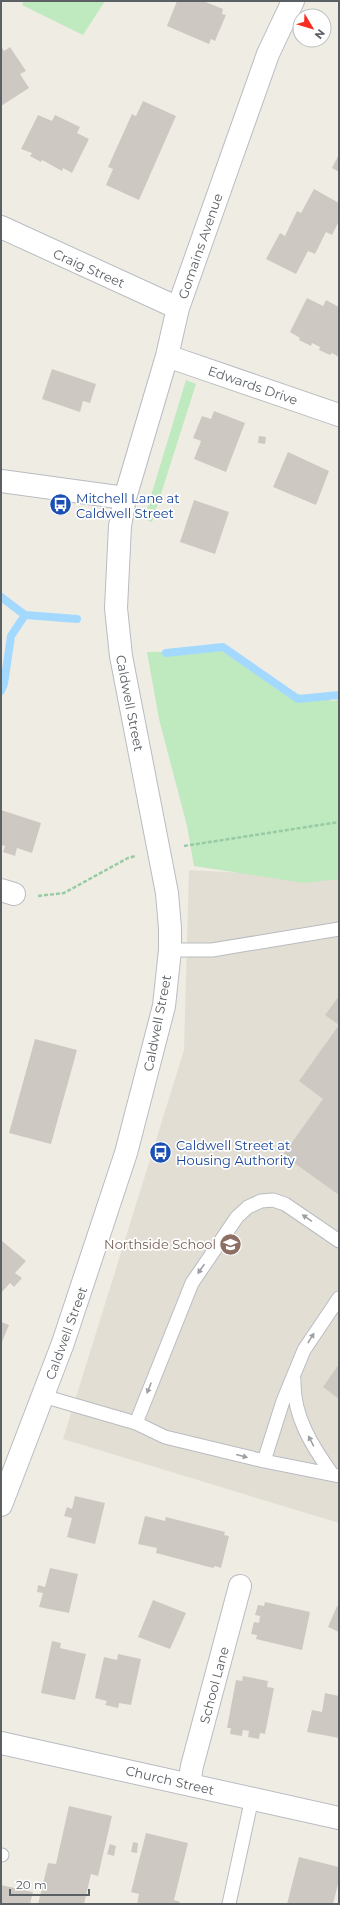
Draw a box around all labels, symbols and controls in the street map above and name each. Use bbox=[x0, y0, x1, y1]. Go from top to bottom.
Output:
north arrow bbox=[292, 8, 332, 48]
text: N bbox=[312, 26, 328, 42]
street label: Gomains Avenue bbox=[174, 191, 226, 301]
street label: Craig Street bbox=[51, 245, 127, 291]
street label: Edwards Drive bbox=[206, 362, 300, 408]
place label: Mitchell Lane at Caldwell Street bbox=[76, 490, 179, 521]
bus stop icon: Mitchell Lane at Caldwell Street bbox=[48, 492, 74, 518]
street label: Caldwell Street bbox=[113, 653, 147, 753]
street label: Caldwell Street bbox=[140, 973, 174, 1073]
place label: Caldwell Street at Housing Authority bbox=[176, 1137, 296, 1168]
bus stop icon: Caldwell Street at Housing Authority bbox=[148, 1139, 174, 1165]
one-way arrow bbox=[302, 1214, 312, 1222]
school or university icon: Northside School bbox=[218, 1231, 244, 1257]
place label: Northside School bbox=[104, 1236, 216, 1252]
one-way arrow bbox=[197, 1264, 205, 1274]
street label: Caldwell Street bbox=[42, 1284, 90, 1382]
one-way arrow bbox=[307, 1333, 315, 1343]
one-way arrow bbox=[145, 1382, 151, 1394]
one-way arrow bbox=[308, 1435, 315, 1447]
one-way arrow bbox=[236, 1453, 248, 1459]
street label: School Lane bbox=[196, 1645, 232, 1725]
street label: Church Street bbox=[124, 1762, 216, 1798]
scale bar bbox=[10, 1871, 89, 1897]
text: 20 m bbox=[16, 1877, 47, 1892]

